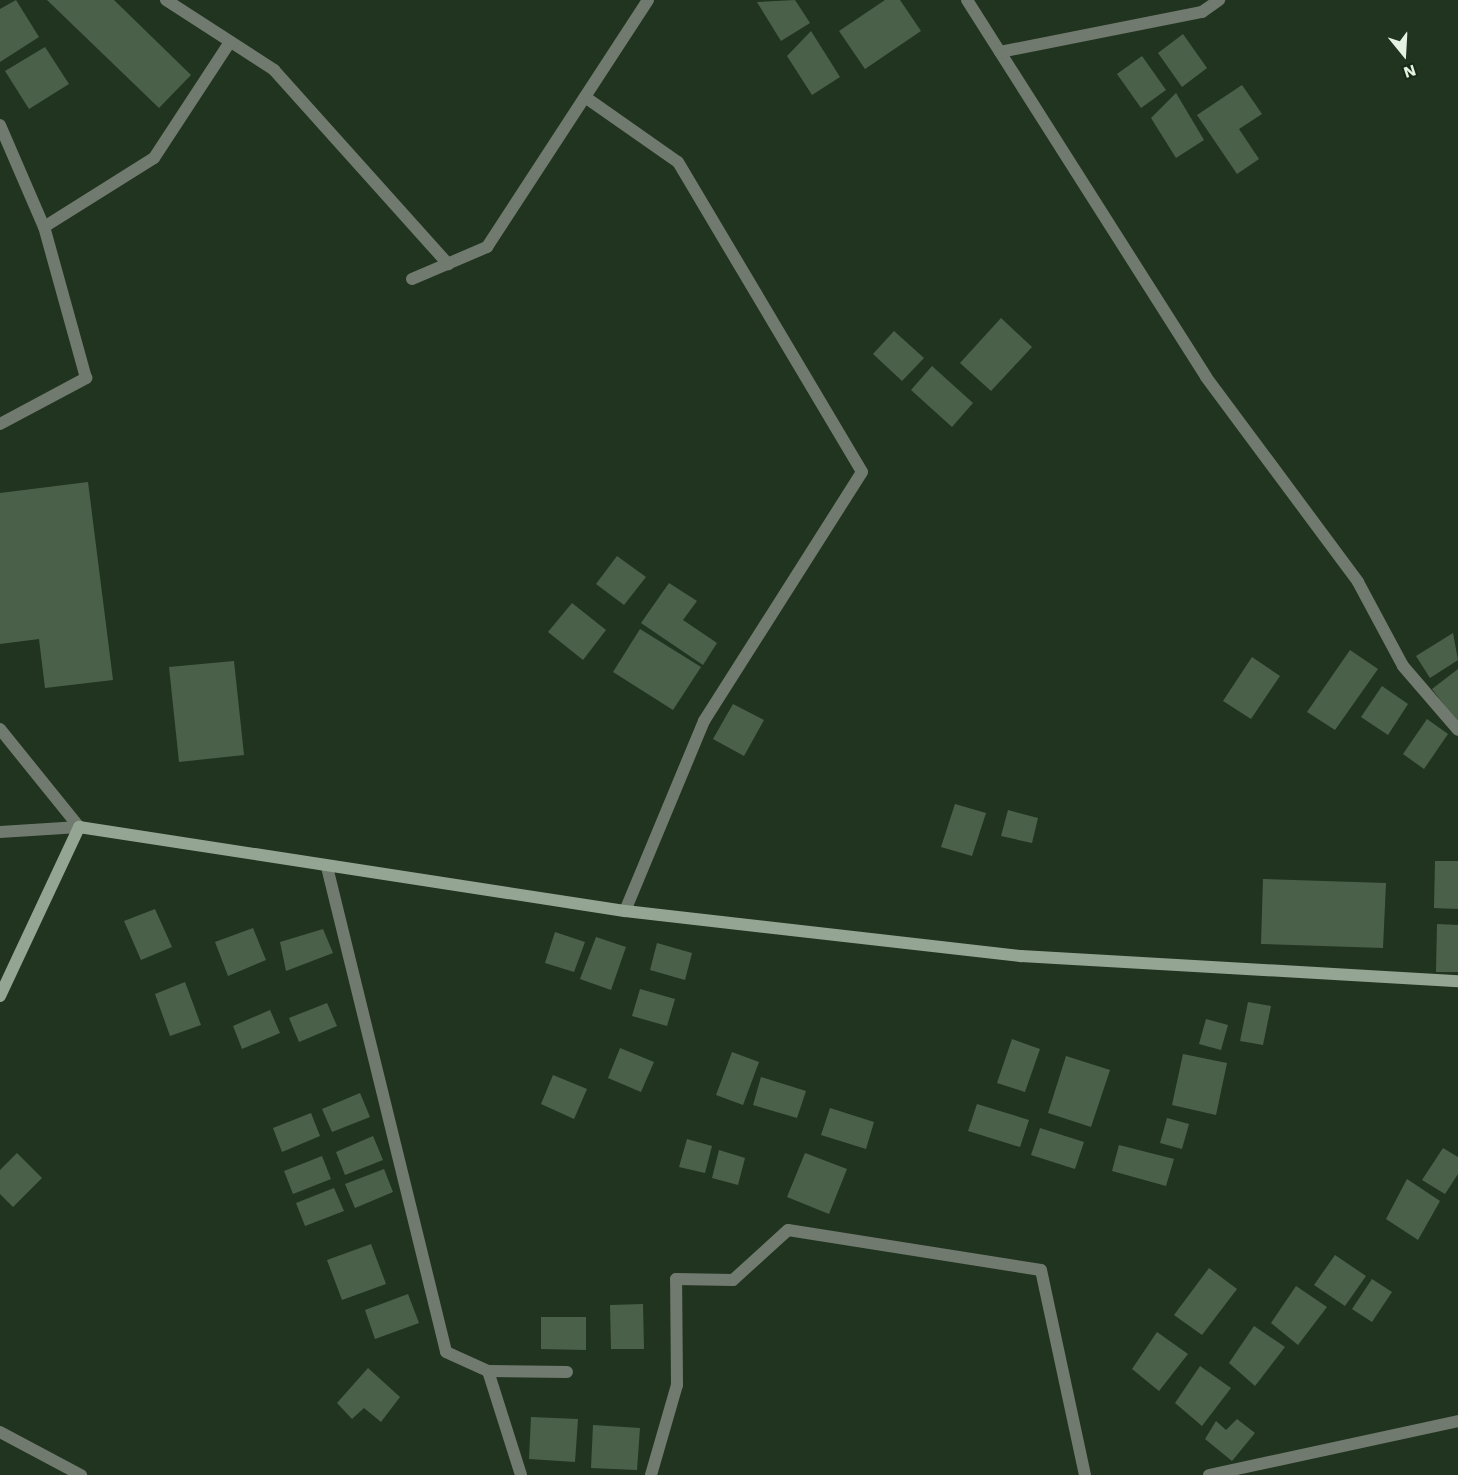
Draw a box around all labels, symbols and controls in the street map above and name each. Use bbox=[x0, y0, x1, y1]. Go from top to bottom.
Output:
north arrow bbox=[1374, 24, 1434, 84]
text: N bbox=[1401, 61, 1418, 82]

